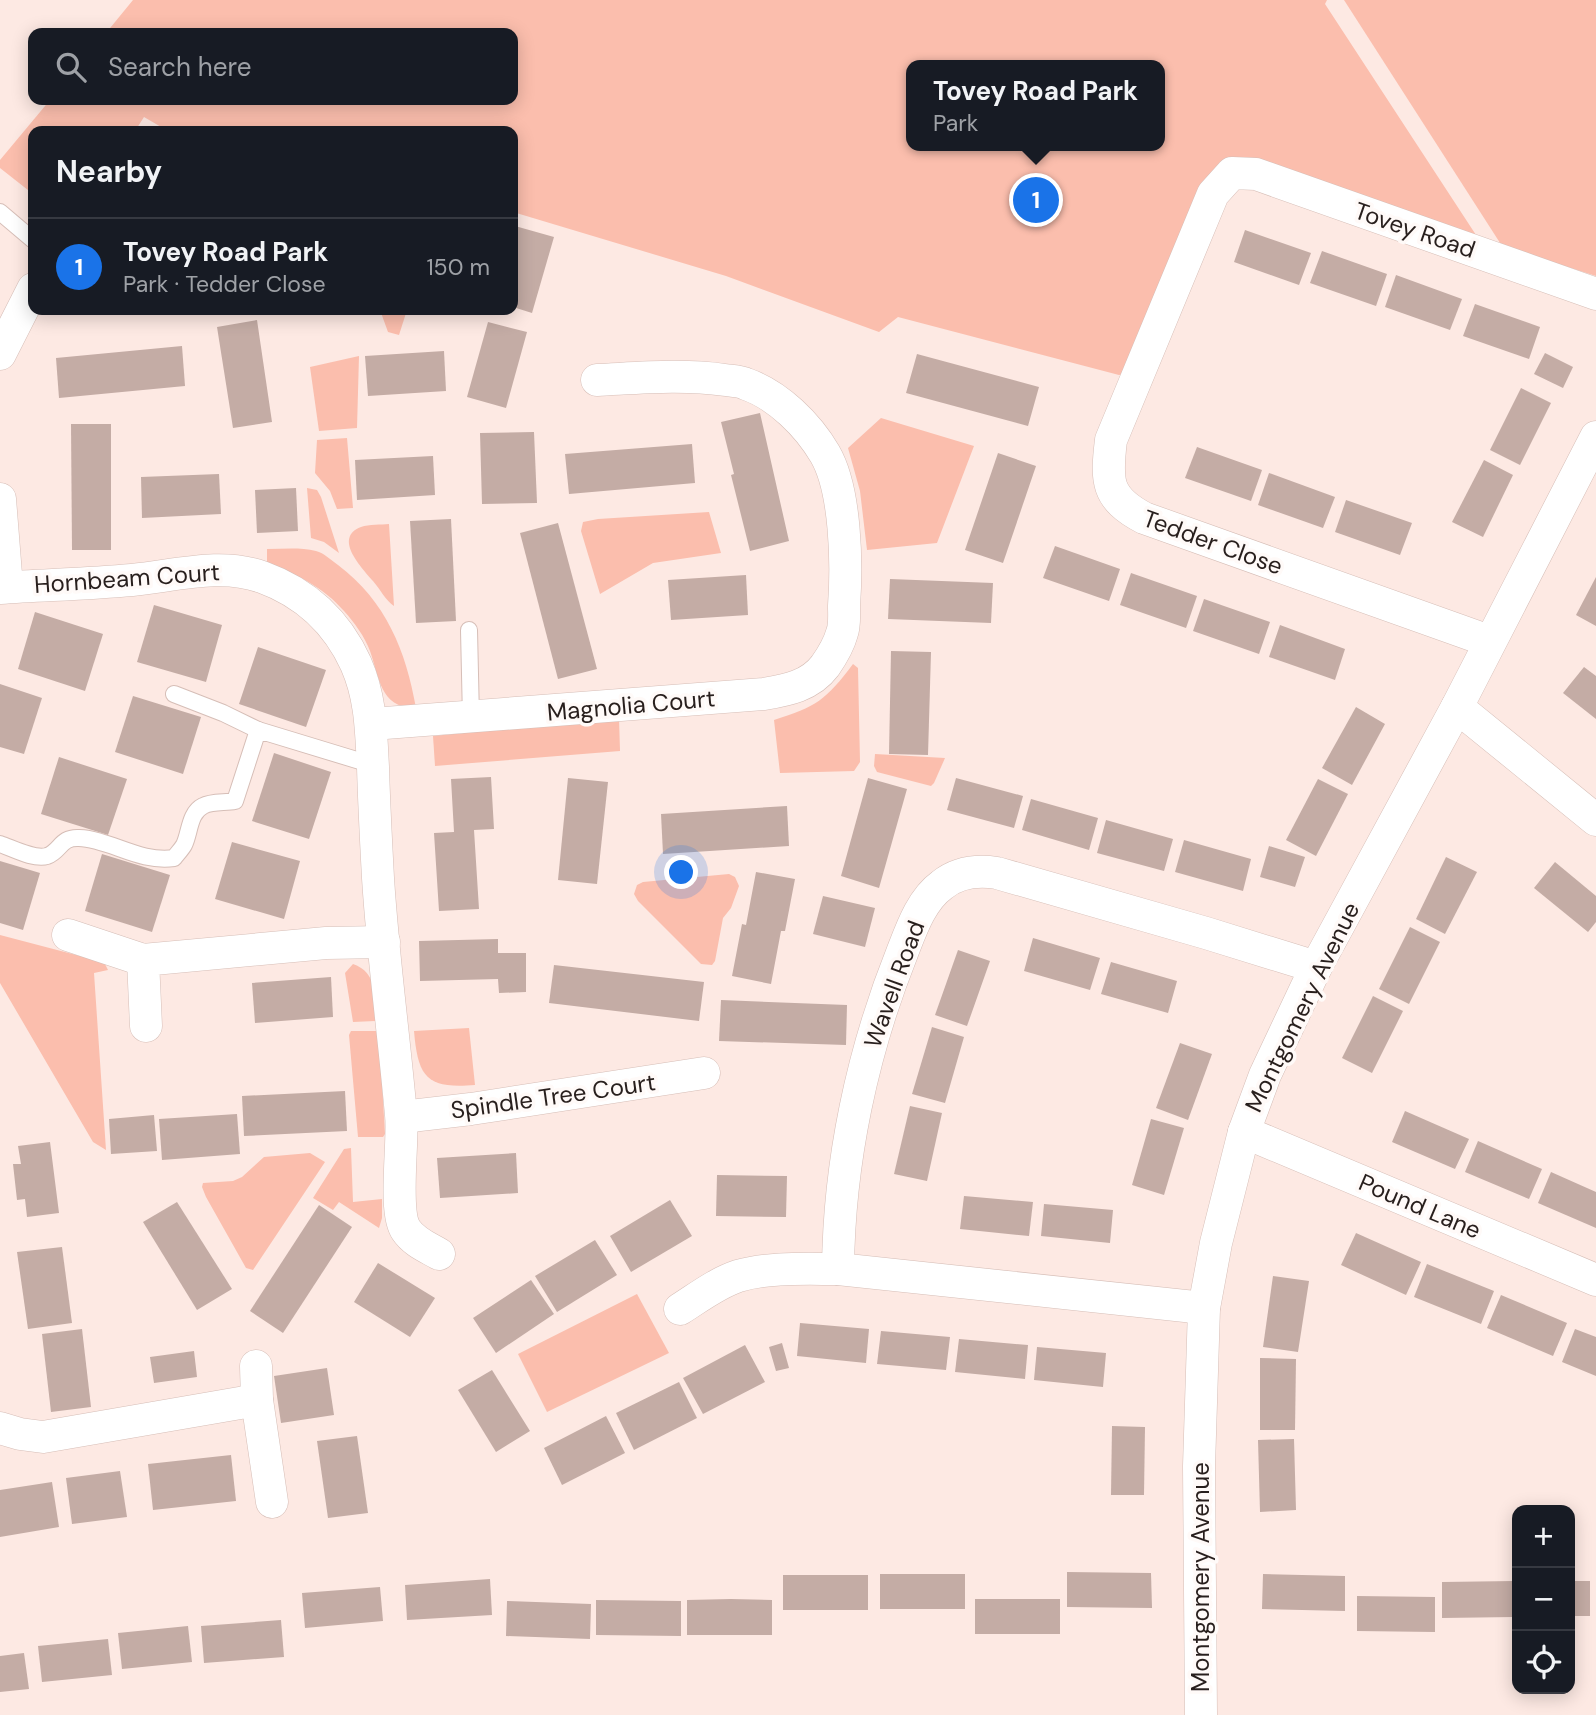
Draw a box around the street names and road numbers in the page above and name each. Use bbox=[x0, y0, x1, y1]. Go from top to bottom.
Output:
street label: Tovey Road bbox=[1351, 195, 1479, 265]
street label: Tedder Close bbox=[1139, 502, 1287, 582]
street label: Hornbeam Court bbox=[33, 556, 221, 600]
street label: Magnolia Court bbox=[546, 682, 716, 728]
street label: Montgomery Avenue bbox=[1238, 897, 1366, 1117]
street label: Wavell Road bbox=[857, 916, 931, 1052]
street label: Spindle Tree Court bbox=[449, 1066, 657, 1126]
street label: Pound Lane bbox=[1354, 1166, 1486, 1246]
street label: Montgomery Avenue bbox=[1185, 1462, 1216, 1692]

